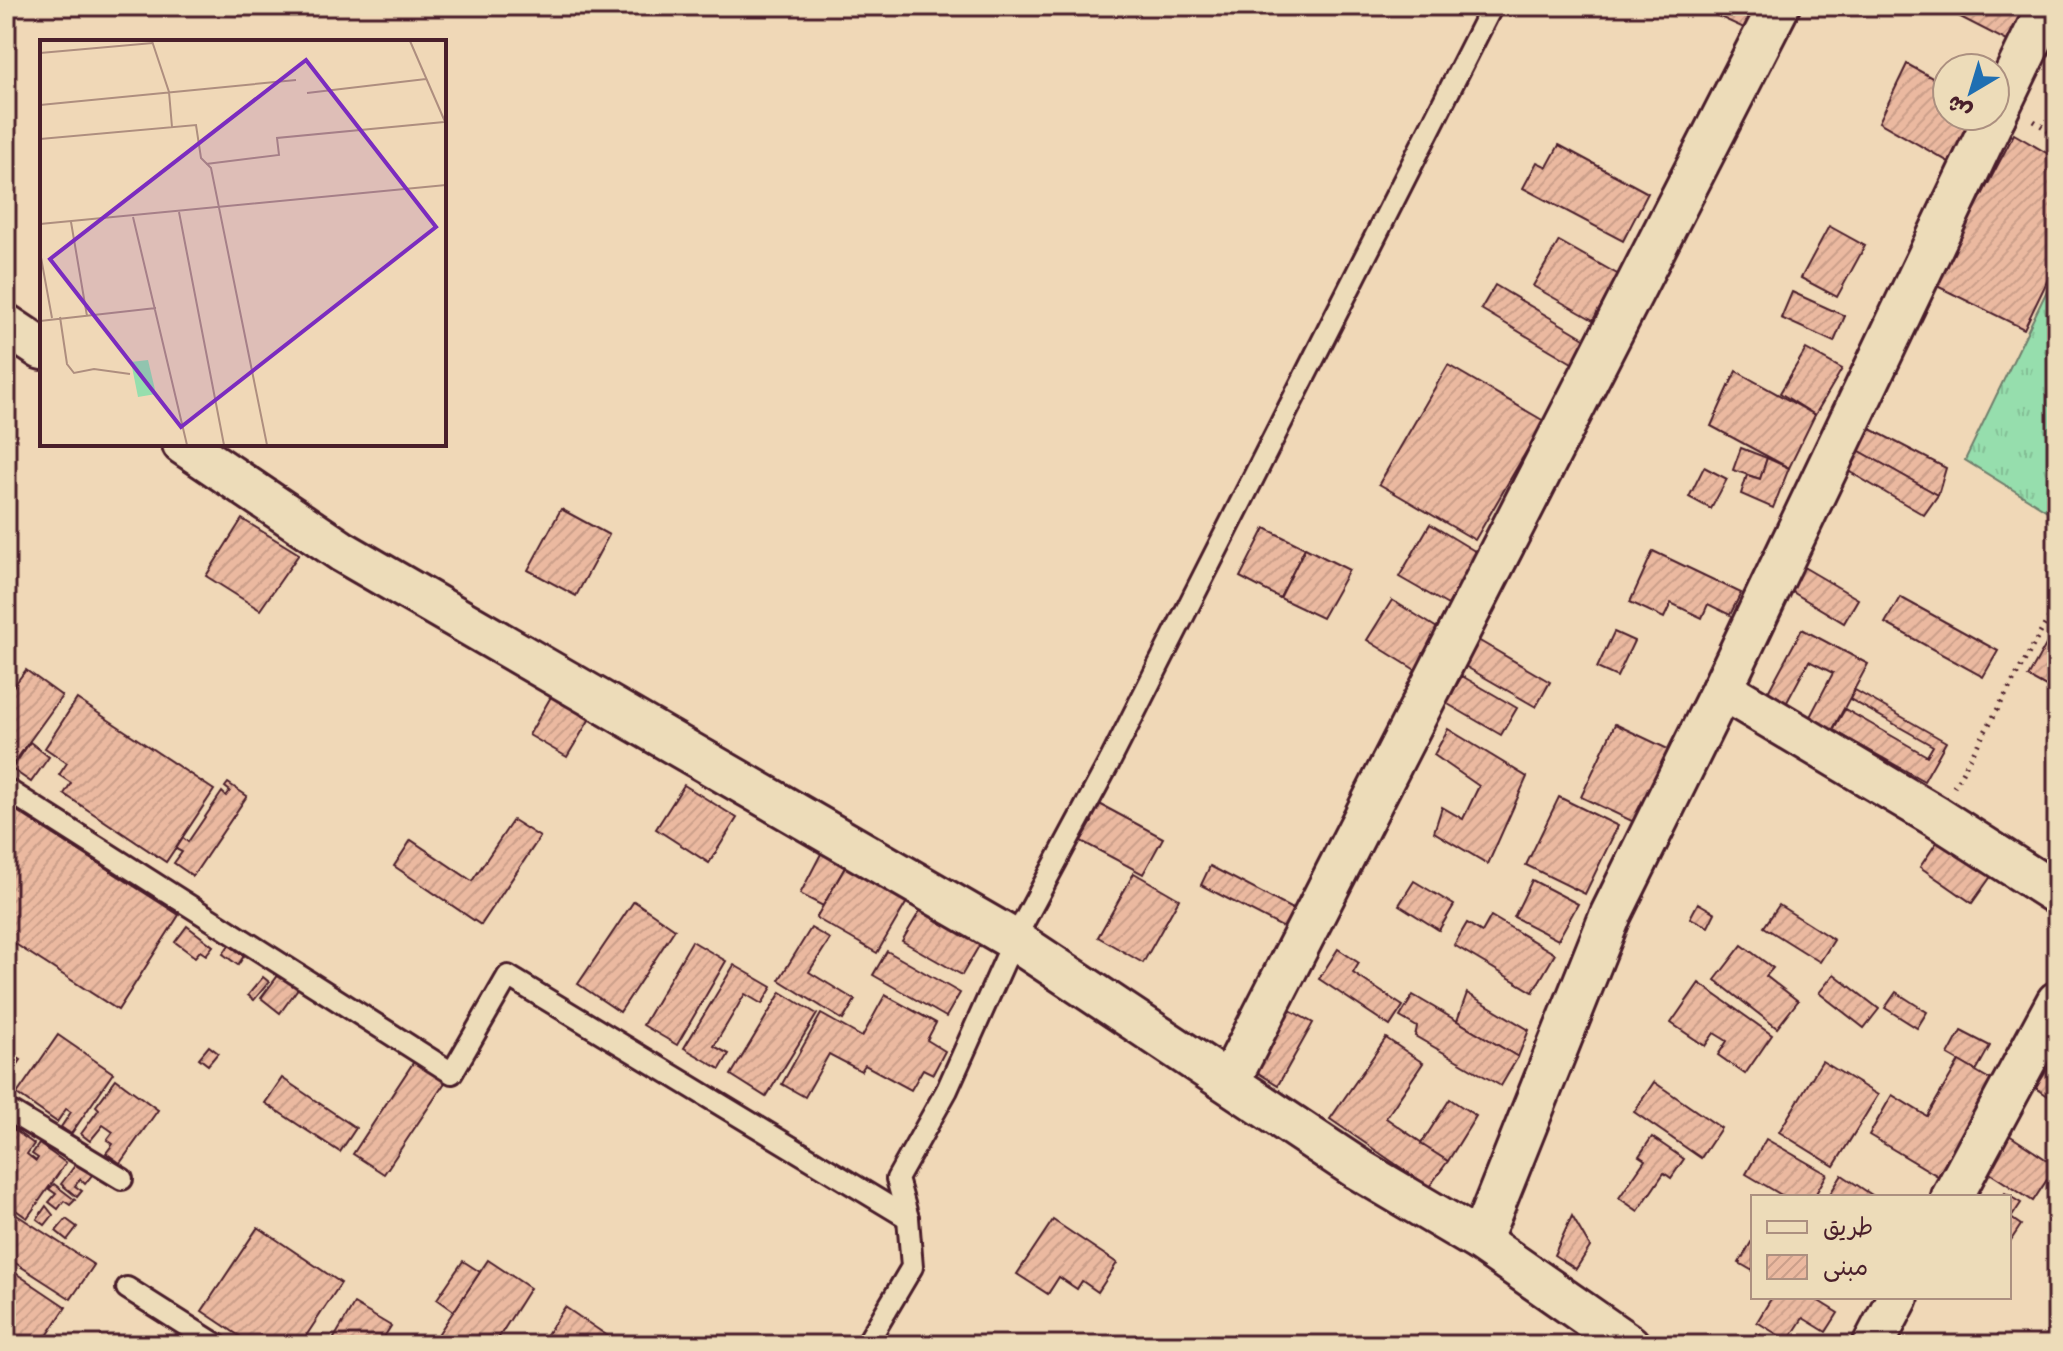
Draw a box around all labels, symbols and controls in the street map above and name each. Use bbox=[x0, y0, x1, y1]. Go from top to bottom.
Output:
inset map bbox=[40, 40, 446, 446]
north arrow bbox=[1931, 52, 2011, 132]
text: ش bbox=[1941, 88, 1977, 125]
legend bbox=[1751, 1195, 2011, 1299]
text: طريق bbox=[1823, 1213, 1873, 1242]
text: مبنى bbox=[1823, 1253, 1868, 1282]

